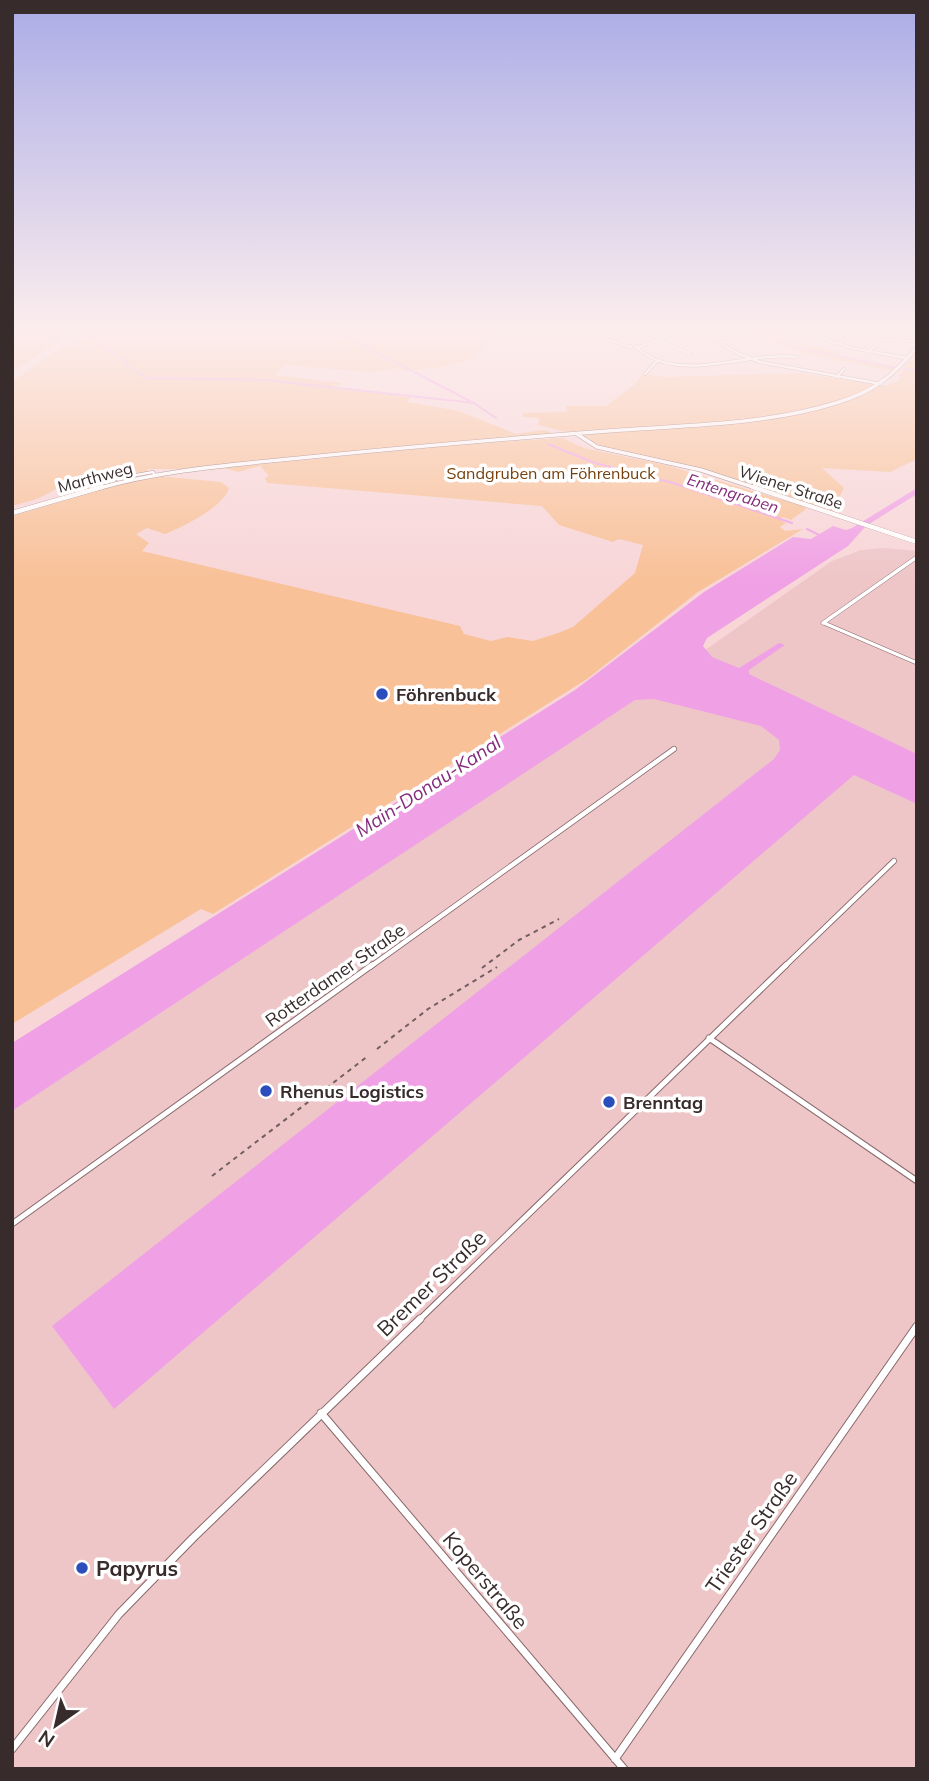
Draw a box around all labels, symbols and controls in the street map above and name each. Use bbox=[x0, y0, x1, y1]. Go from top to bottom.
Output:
street label: Marthweg bbox=[55, 457, 135, 497]
street label: Wiener Straße bbox=[737, 461, 845, 513]
park label: Sandgruben am Föhrenbuck bbox=[447, 463, 656, 483]
water label: Entengraben bbox=[685, 469, 781, 517]
place label: Föhrenbuck bbox=[396, 683, 497, 706]
marker: Föhrenbuck bbox=[374, 686, 390, 702]
water label: Main-Donau-Kanal bbox=[351, 730, 506, 842]
street label: Rotterdamer Straße bbox=[261, 918, 409, 1032]
place label: Rhenus Logistics bbox=[280, 1080, 424, 1103]
marker: Rhenus Logistics bbox=[258, 1083, 274, 1099]
place label: Brenntag bbox=[623, 1091, 703, 1114]
marker: Brenntag bbox=[601, 1094, 617, 1110]
street label: Bremer Straße bbox=[371, 1225, 491, 1341]
street label: Triester Straße bbox=[699, 1466, 803, 1598]
street label: Koperstraße bbox=[438, 1526, 534, 1634]
place label: Papyrus bbox=[96, 1555, 178, 1581]
marker: Papyrus bbox=[74, 1560, 90, 1576]
north arrow bbox=[21, 1690, 91, 1760]
text: N bbox=[34, 1725, 59, 1753]

